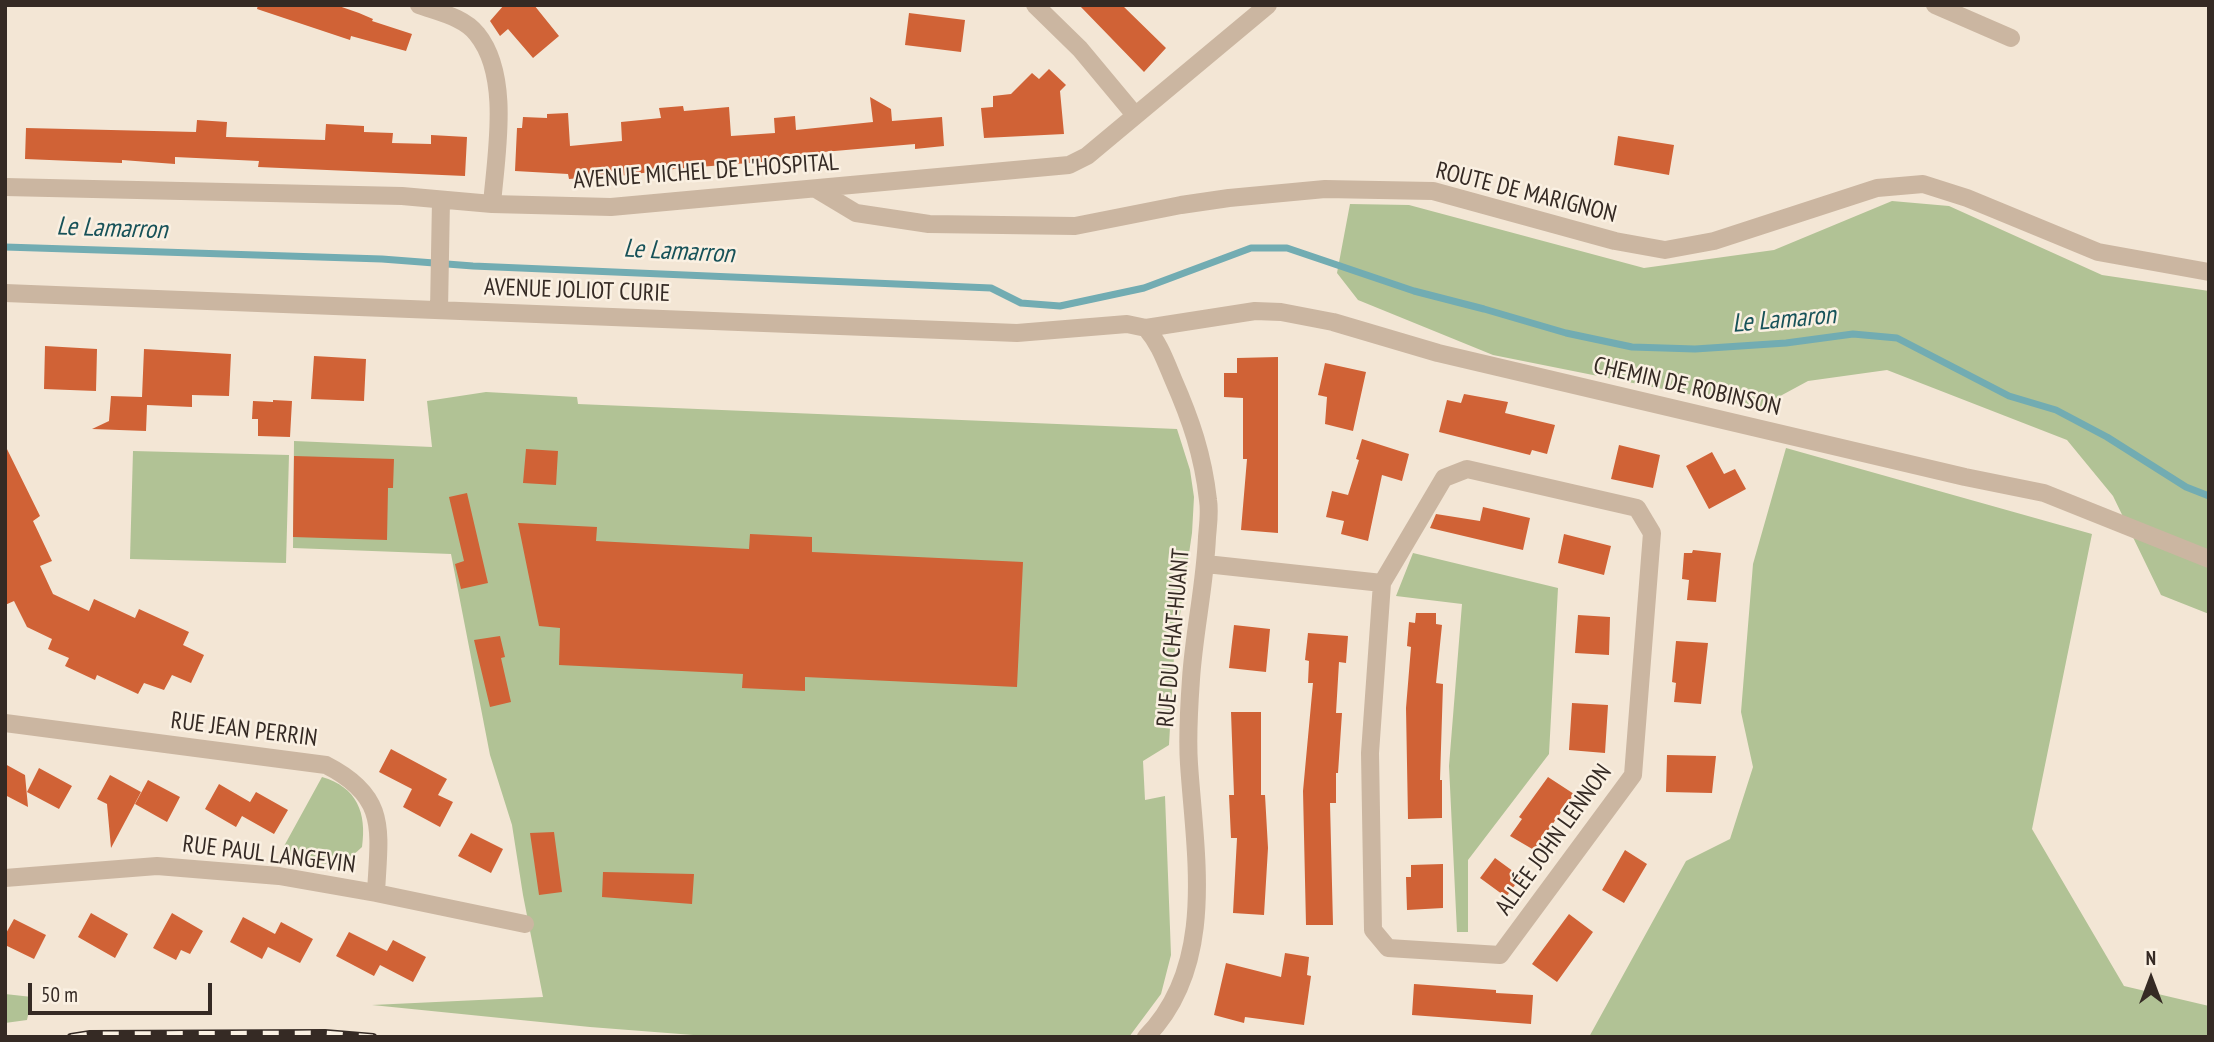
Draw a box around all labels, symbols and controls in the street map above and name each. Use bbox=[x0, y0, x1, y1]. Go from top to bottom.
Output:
street label: AVENUE MICHEL DE L'HOSPITAL bbox=[572, 148, 840, 196]
street label: ROUTE DE MARIGNON bbox=[1433, 157, 1619, 229]
water label: Le Lamarron bbox=[56, 211, 168, 247]
water label: Le Lamarron bbox=[623, 234, 735, 270]
street label: AVENUE JOLIOT CURIE bbox=[483, 273, 671, 309]
water label: Le Lamaron bbox=[1731, 300, 1837, 340]
street label: CHEMIN DE ROBINSON bbox=[1591, 351, 1783, 423]
street label: RUE DU CHAT-HUANT bbox=[1152, 548, 1196, 728]
street label: RUE JEAN PERRIN bbox=[169, 707, 319, 753]
street label: ALLÉE JOHN LENNON bbox=[1490, 759, 1618, 921]
street label: RUE PAUL LANGEVIN bbox=[181, 830, 357, 880]
north arrow bbox=[2116, 944, 2186, 1014]
text: N bbox=[2146, 946, 2156, 970]
scale bar bbox=[32, 968, 215, 1012]
text: 50 m bbox=[41, 981, 78, 1008]

